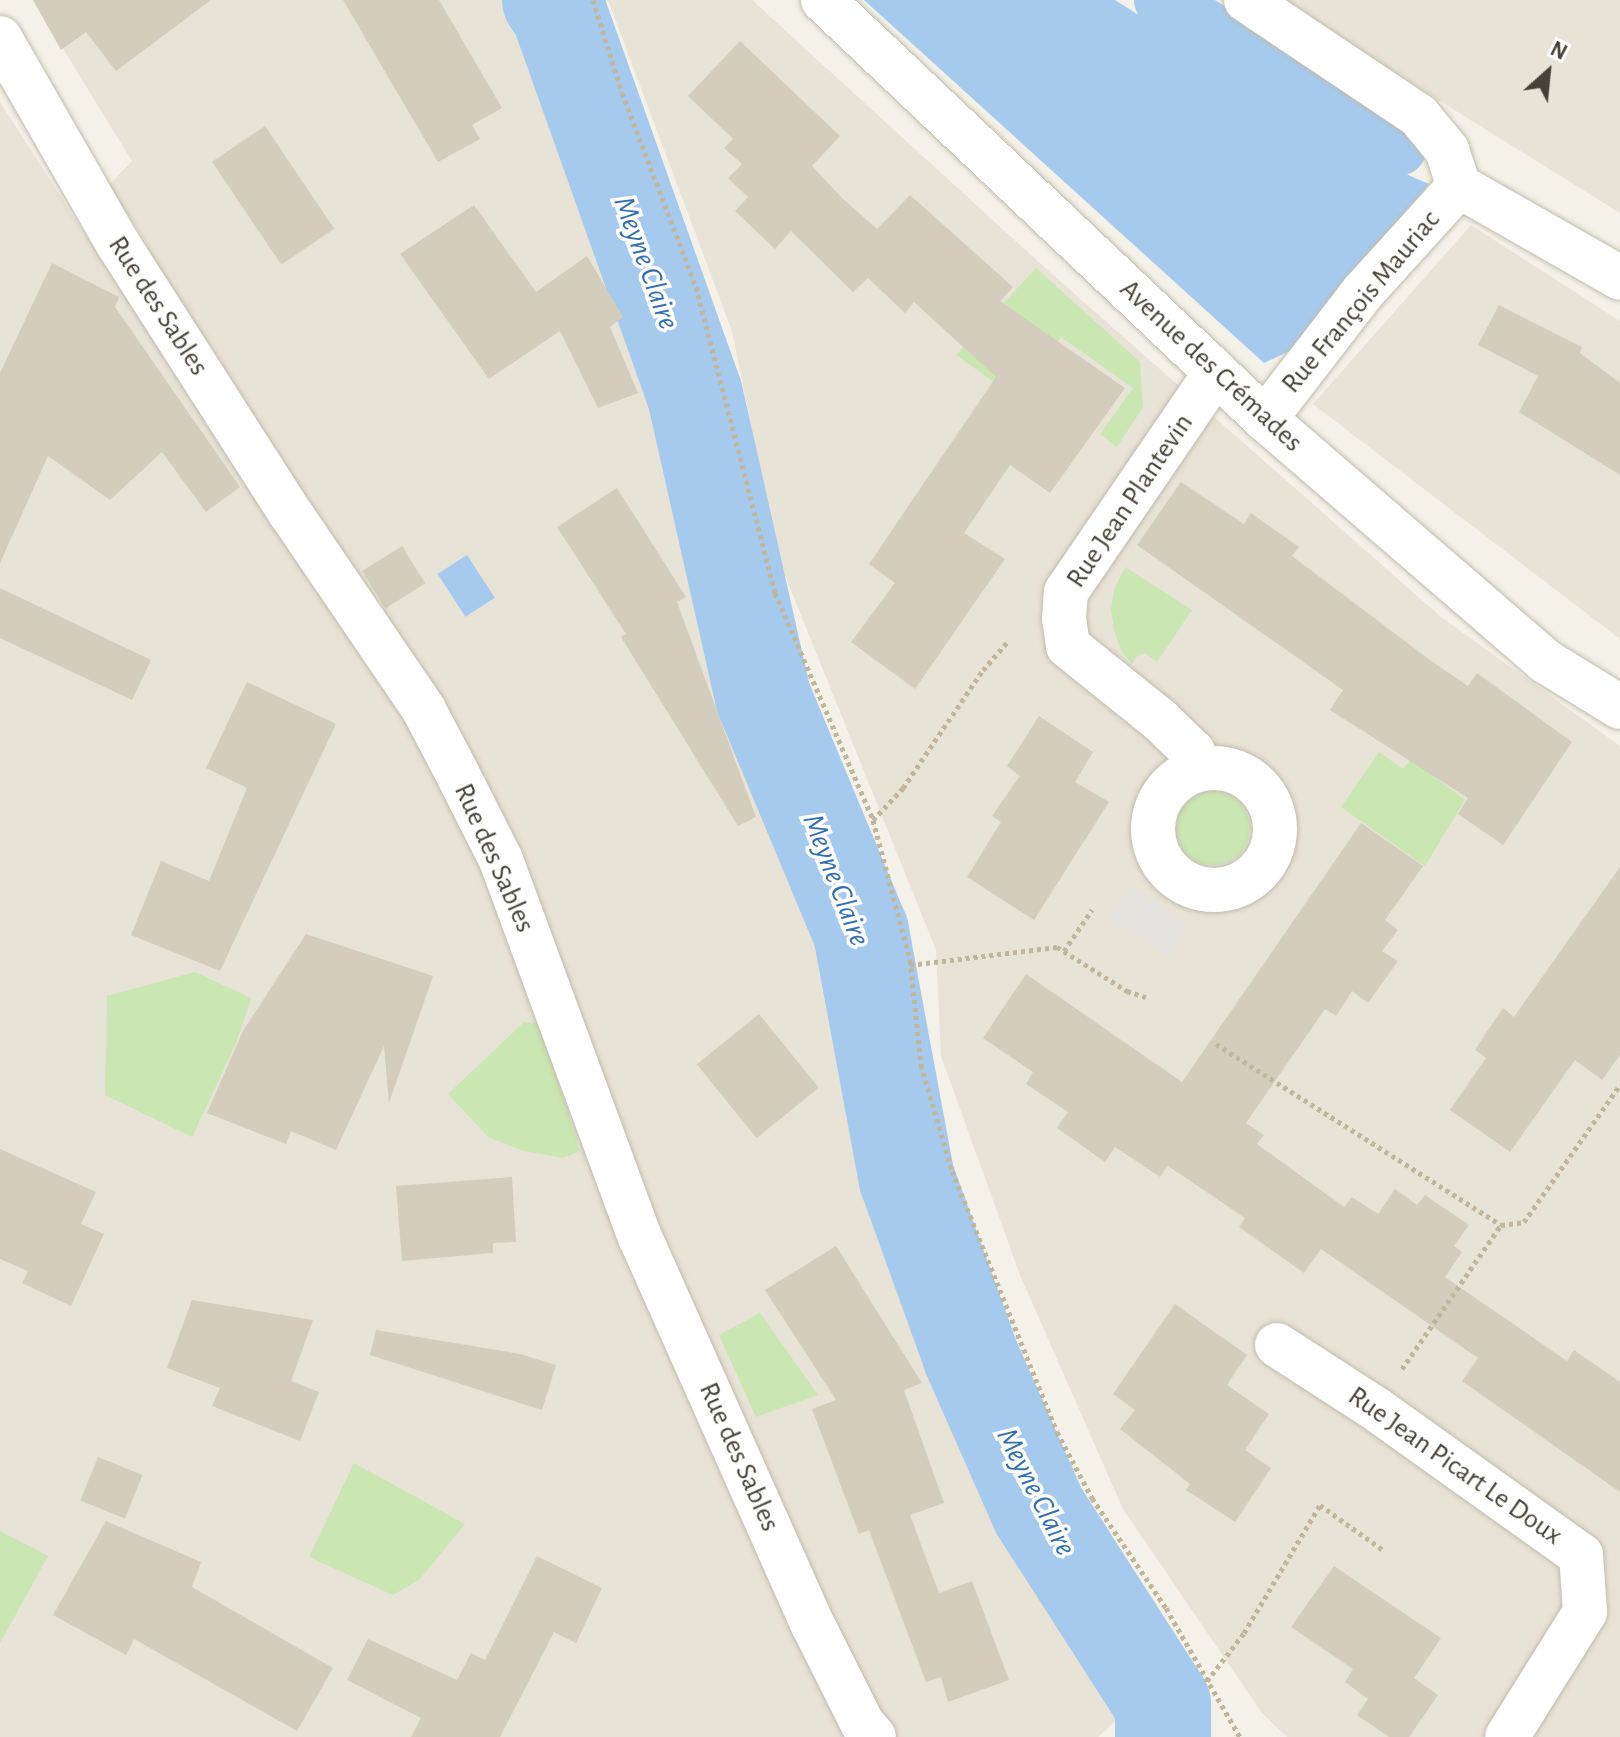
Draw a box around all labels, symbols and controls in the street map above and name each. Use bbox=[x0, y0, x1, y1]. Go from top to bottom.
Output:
north arrow bbox=[1508, 32, 1588, 112]
text: N bbox=[1547, 37, 1571, 64]
water label: Meyne Claire bbox=[605, 192, 687, 334]
street label: Rue François Mauriac bbox=[1275, 204, 1447, 400]
street label: Rue des Sables bbox=[101, 230, 215, 382]
street label: Avenue des Crémades bbox=[1113, 273, 1309, 459]
street label: Rue Jean Plantevin bbox=[1059, 408, 1201, 594]
street label: Rue des Sables bbox=[446, 778, 542, 938]
water label: Meyne Claire bbox=[794, 809, 878, 951]
street label: Rue des Sables bbox=[691, 1377, 787, 1537]
street label: Rue Jean Picart Le Doux bbox=[1341, 1379, 1569, 1553]
water label: Meyne Claire bbox=[989, 1422, 1083, 1562]

